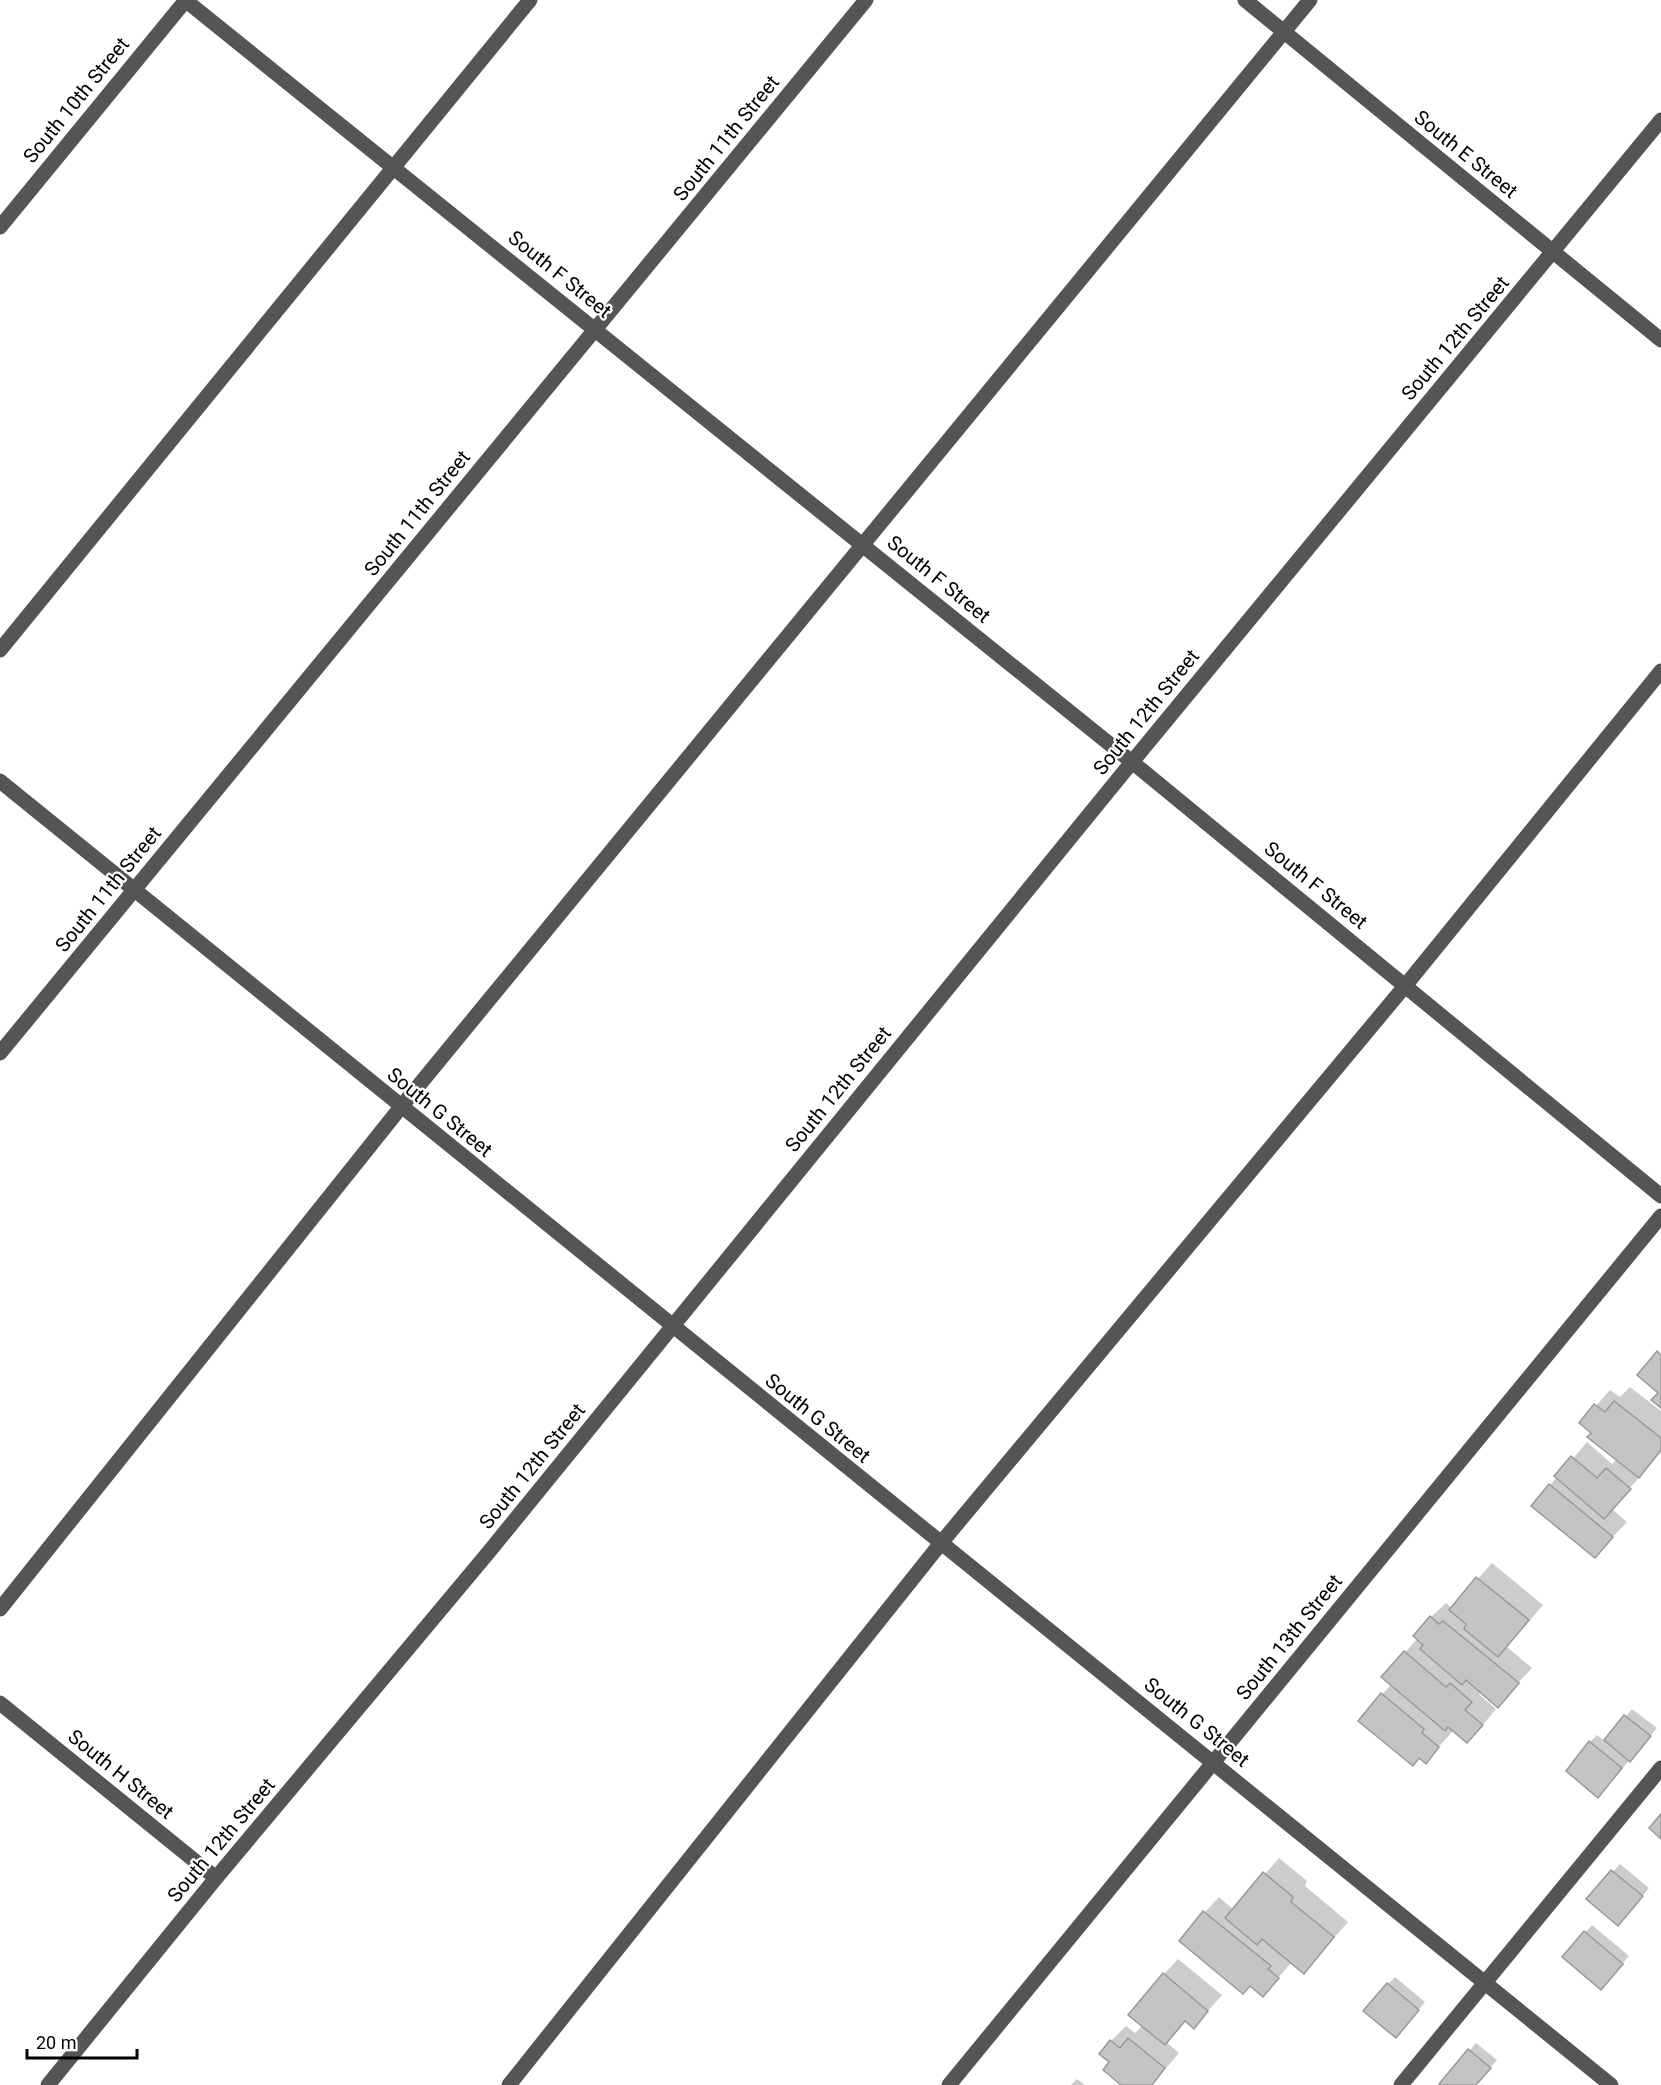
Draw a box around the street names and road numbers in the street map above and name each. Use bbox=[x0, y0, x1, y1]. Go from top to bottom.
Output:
street label: South 10th Street bbox=[18, 32, 134, 168]
street label: South 11th Street bbox=[668, 70, 784, 206]
street label: South E Street bbox=[1410, 105, 1522, 203]
street label: South F Street bbox=[504, 225, 616, 323]
street label: South 12th Street bbox=[1396, 271, 1514, 405]
street label: South 11th Street bbox=[359, 445, 475, 581]
street label: South F Street bbox=[883, 530, 995, 628]
street label: South 12th Street bbox=[1088, 644, 1204, 780]
street label: South 11th Street bbox=[50, 821, 166, 957]
street label: South F Street bbox=[1260, 836, 1372, 934]
street label: South 12th Street bbox=[780, 1021, 896, 1157]
street label: South G Street bbox=[383, 1062, 497, 1162]
street label: South G Street bbox=[761, 1368, 875, 1468]
street label: South 12th Street bbox=[474, 1398, 590, 1534]
street label: South 13th Street bbox=[1231, 1569, 1347, 1705]
street label: South G Street bbox=[1140, 1672, 1254, 1772]
street label: South H Street bbox=[63, 1724, 179, 1824]
street label: South 12th Street bbox=[162, 1773, 280, 1907]

